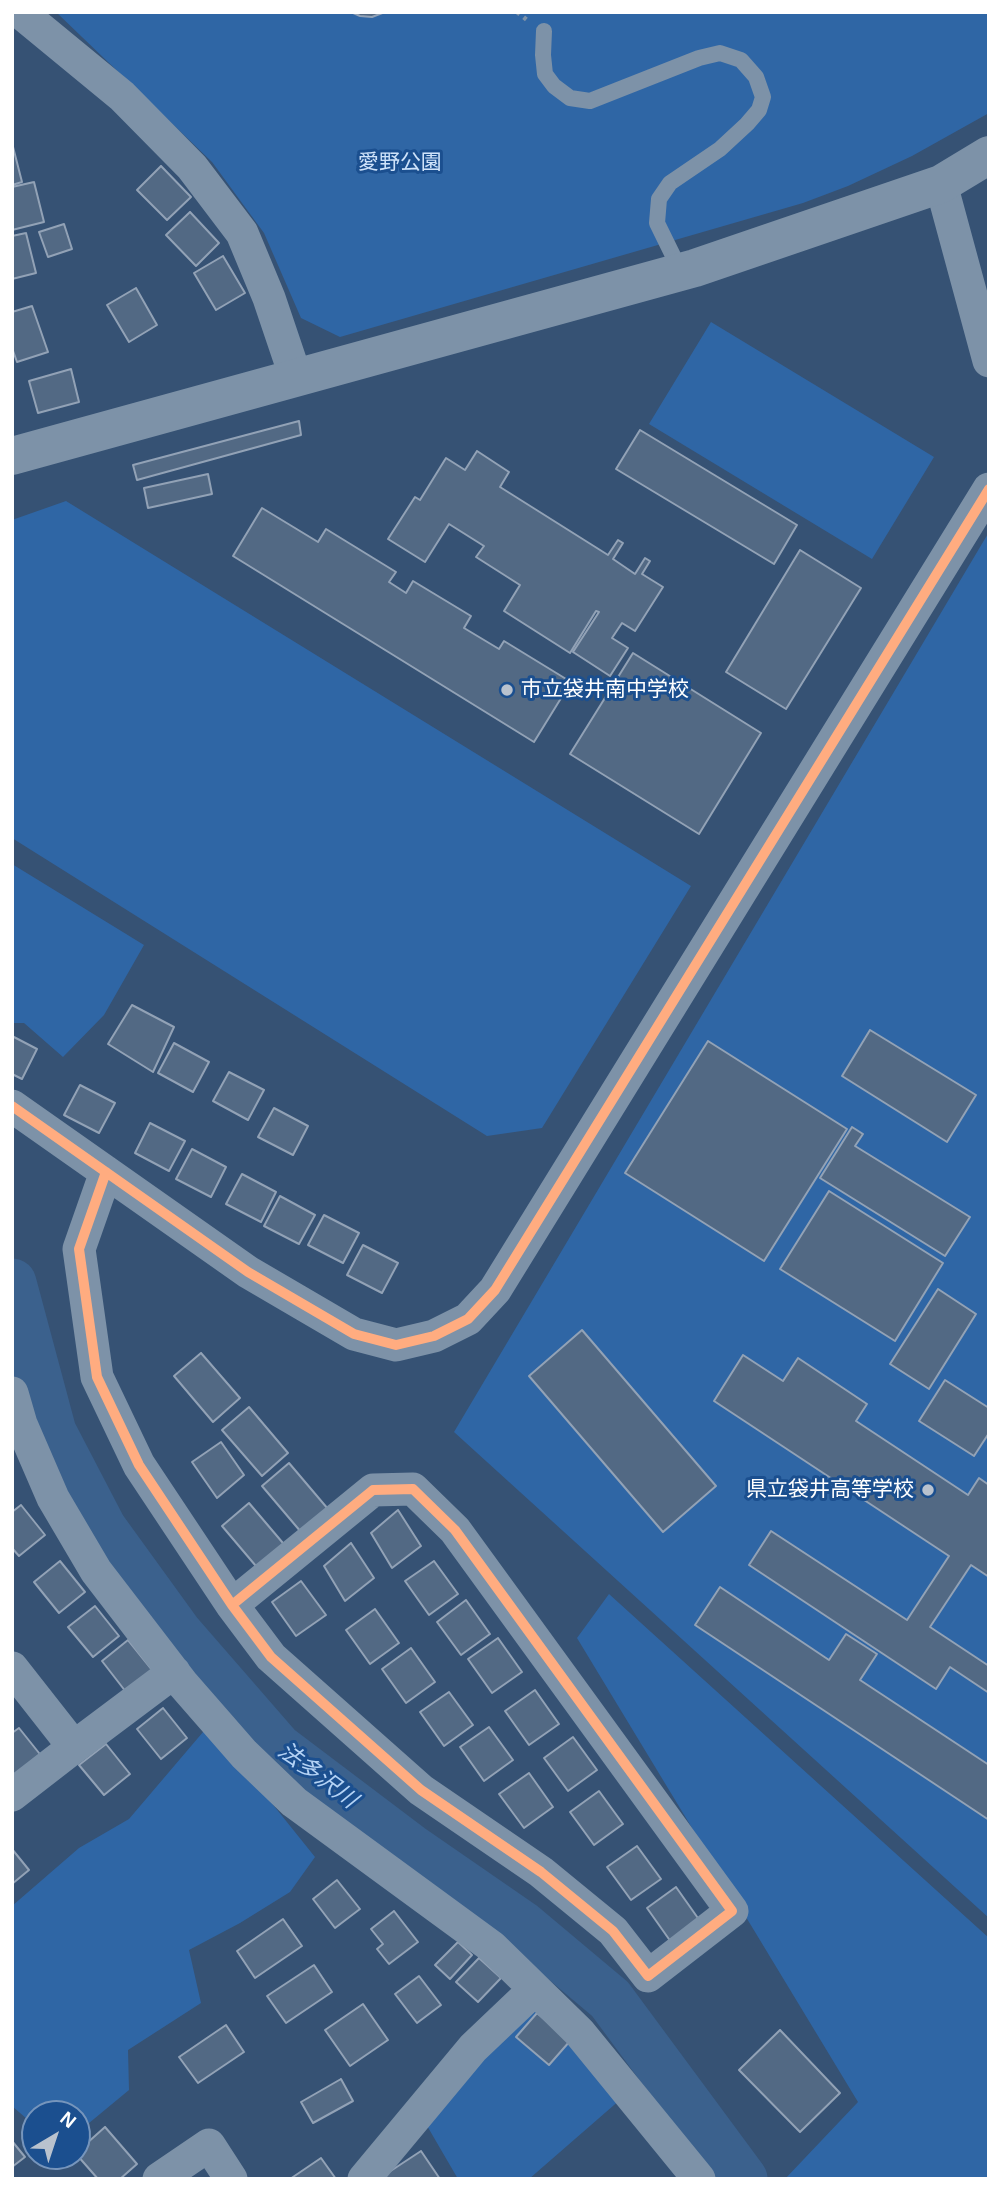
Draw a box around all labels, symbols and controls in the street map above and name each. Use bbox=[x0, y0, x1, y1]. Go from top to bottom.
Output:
park label: 愛野公園 bbox=[358, 150, 442, 176]
place label: 市立袋井南中学校 bbox=[521, 677, 689, 703]
marker: 市立袋井南中学校 bbox=[499, 682, 515, 698]
place label: 県立袋井高等学校 bbox=[746, 1477, 914, 1503]
marker: 県立袋井高等学校 bbox=[920, 1482, 936, 1498]
water label: 法多沢川 bbox=[272, 1737, 362, 1815]
north arrow bbox=[21, 2100, 91, 2170]
text: N bbox=[56, 2107, 80, 2132]

